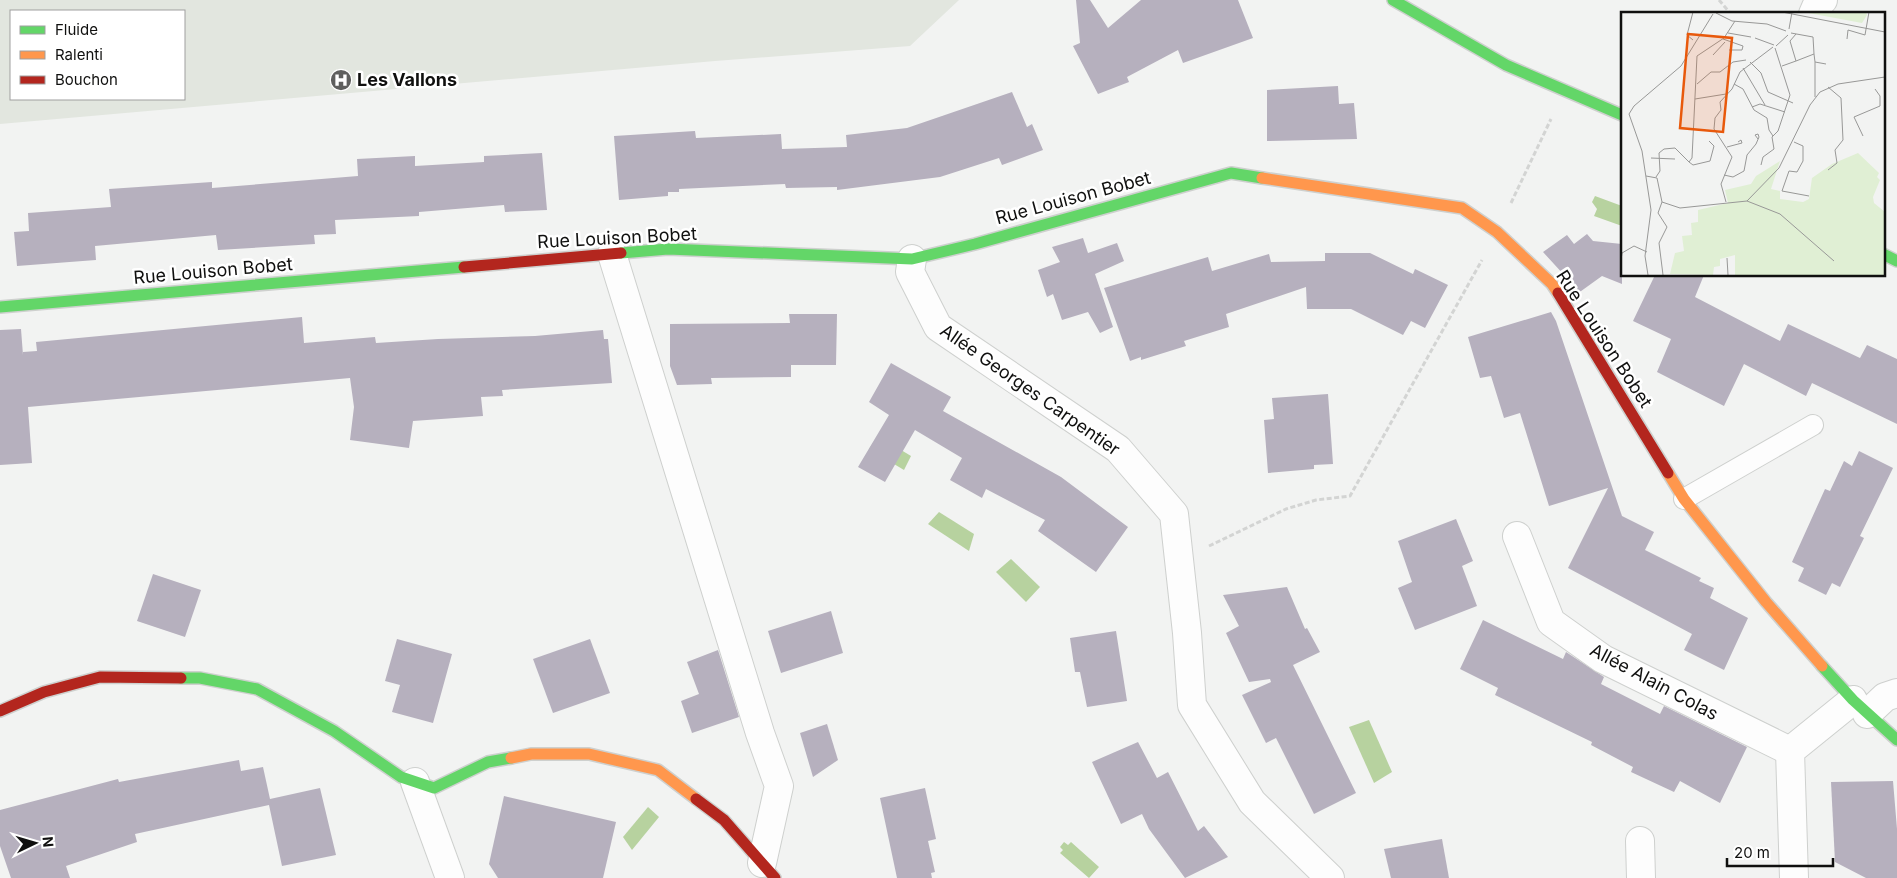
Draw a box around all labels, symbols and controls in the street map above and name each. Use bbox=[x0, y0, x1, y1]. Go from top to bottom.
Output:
legend bbox=[10, 10, 185, 100]
inset map bbox=[1621, 12, 1884, 276]
text: Fluide bbox=[55, 20, 98, 39]
text: Ralenti bbox=[55, 45, 103, 64]
hospital icon: Les Vallons bbox=[329, 68, 353, 92]
place label: Les Vallons bbox=[357, 69, 457, 90]
text: Bouchon bbox=[55, 70, 118, 89]
street label: Rue Louison Bobet bbox=[993, 167, 1153, 228]
street label: Rue Louison Bobet bbox=[537, 223, 697, 252]
street label: Rue Louison Bobet bbox=[132, 253, 294, 288]
street label: Rue Louison Bobet bbox=[1552, 266, 1657, 412]
street label: Allée Georges Carpentier bbox=[936, 319, 1124, 460]
street label: Allée Alain Colas bbox=[1587, 639, 1722, 724]
north arrow bbox=[10, 818, 60, 868]
text: N bbox=[40, 836, 57, 848]
scale bar bbox=[1727, 836, 1833, 868]
text: 20 m bbox=[1734, 843, 1770, 862]

